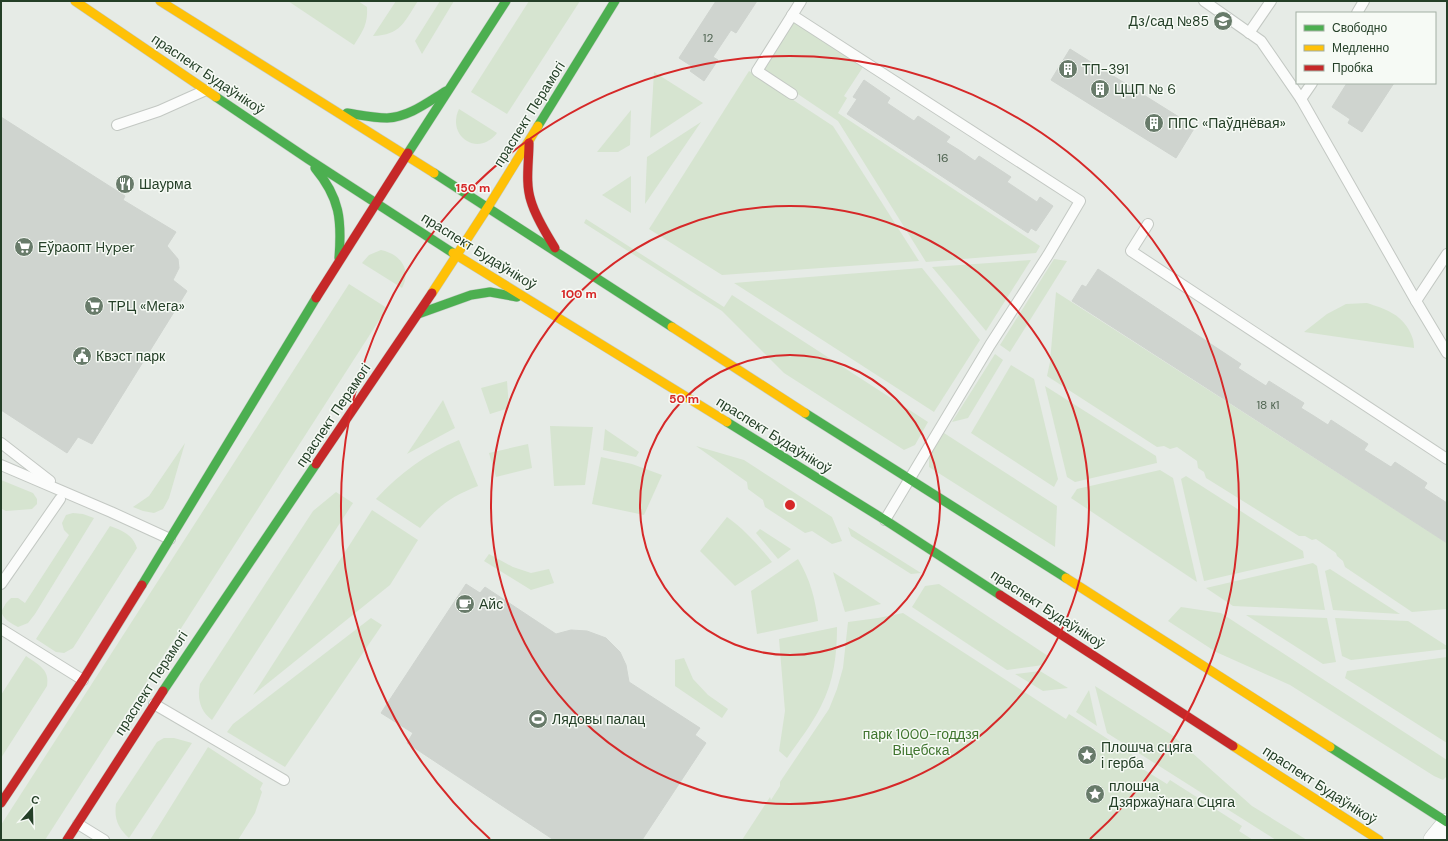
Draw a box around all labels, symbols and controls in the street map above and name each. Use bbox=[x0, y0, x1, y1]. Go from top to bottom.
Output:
school or university icon: Дз/сад №85 bbox=[1212, 10, 1234, 32]
place label: Дз/сад №85 bbox=[1128, 12, 1209, 30]
legend bbox=[1296, 12, 1436, 84]
text: Свободно bbox=[1332, 20, 1387, 36]
street label: праспект Будаўнікоў bbox=[148, 30, 268, 118]
house number: 12 bbox=[703, 30, 713, 46]
text: Медленно bbox=[1332, 40, 1389, 56]
street label: праспект Перамогі bbox=[489, 58, 569, 170]
building icon: ТП-391 bbox=[1057, 58, 1079, 80]
place label: ТП-391 bbox=[1082, 60, 1129, 78]
text: Пробка bbox=[1332, 60, 1373, 76]
building icon: ЦЦП № 6 bbox=[1089, 78, 1111, 100]
place label: ЦЦП № 6 bbox=[1114, 80, 1176, 98]
building icon: ППС «Паўднёвая» bbox=[1143, 112, 1165, 134]
place label: ППС «Паўднёвая» bbox=[1168, 114, 1286, 132]
house number: 16 bbox=[937, 150, 949, 166]
restaurant icon: Шаурма bbox=[114, 173, 136, 195]
place label: Шаурма bbox=[139, 175, 192, 193]
text: 150 m bbox=[456, 180, 490, 196]
street label: праспект Будаўнікоў bbox=[418, 208, 540, 294]
supermarket icon: Еўраопт Hyper bbox=[13, 236, 35, 258]
place label: Еўраопт Hyper bbox=[38, 238, 135, 256]
text: 100 m bbox=[561, 286, 597, 302]
supermarket icon: ТРЦ «Мега» bbox=[83, 295, 105, 317]
place label: ТРЦ «Мега» bbox=[108, 297, 185, 315]
public building icon: Квэст парк bbox=[71, 345, 93, 367]
place label: Квэст парк bbox=[96, 347, 166, 365]
street label: праспект Перамогі bbox=[292, 360, 374, 470]
text: 50 m bbox=[669, 391, 699, 407]
street label: праспект Будаўнікоў bbox=[713, 392, 835, 478]
house number: 18 к1 bbox=[1256, 397, 1280, 413]
centre of rings bbox=[783, 498, 797, 512]
street label: праспект Будаўнікоў bbox=[988, 565, 1108, 653]
cafe icon: Айс bbox=[454, 593, 476, 615]
place label: Айс bbox=[479, 595, 503, 613]
street label: праспект Перамогі bbox=[111, 627, 191, 739]
sports icon: Лядовы палац bbox=[527, 708, 549, 730]
place label: Лядовы палац bbox=[552, 710, 645, 728]
park label: парк 1000-годдзя Віцебска bbox=[863, 725, 979, 759]
place label: Плошча сцяга і герба bbox=[1101, 738, 1193, 772]
street label: праспект Будаўнікоў bbox=[1260, 741, 1380, 829]
place icon: Плошча сцяга і герба bbox=[1076, 744, 1098, 766]
place label: плошча Дзяржаўнага Сцяга bbox=[1109, 777, 1235, 811]
place icon: плошча Дзяржаўнага Сцяга bbox=[1084, 783, 1106, 805]
north arrow bbox=[12, 789, 52, 829]
text: С bbox=[29, 792, 42, 808]

